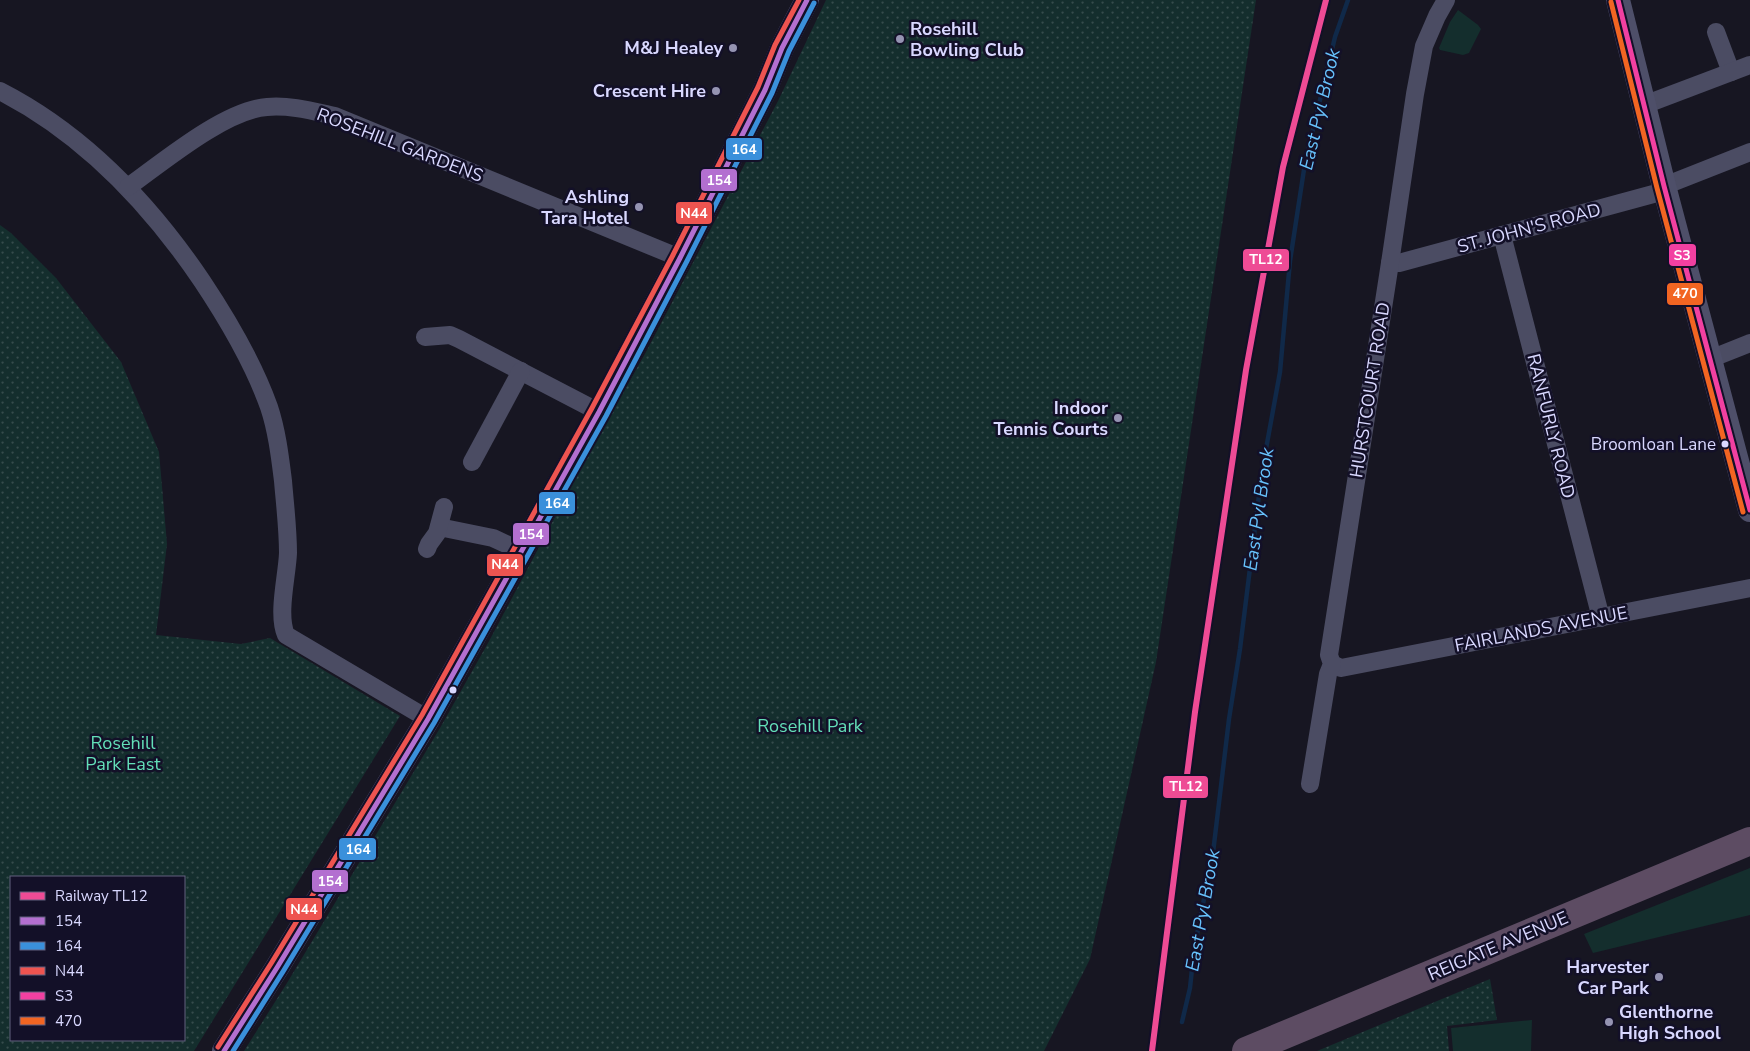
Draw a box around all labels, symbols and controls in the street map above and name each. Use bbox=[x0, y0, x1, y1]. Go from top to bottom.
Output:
place label: Rosehill Bowling Club bbox=[910, 17, 1024, 62]
marker: Rosehill Bowling Club bbox=[894, 33, 906, 45]
place label: M&J Healey bbox=[624, 36, 724, 60]
marker: M&J Healey bbox=[727, 42, 739, 54]
water label: East Pyl Brook bbox=[1293, 45, 1347, 173]
place label: Crescent Hire bbox=[593, 79, 706, 103]
marker: Crescent Hire bbox=[710, 85, 722, 97]
street label: ROSEHILL GARDENS bbox=[313, 102, 487, 188]
line badge: 164 bbox=[725, 137, 763, 161]
text: 164 bbox=[731, 140, 757, 159]
line badge: 154 bbox=[700, 168, 738, 192]
text: 154 bbox=[706, 171, 732, 190]
place label: Ashling Tara Hotel bbox=[541, 185, 629, 230]
street label: ST. JOHN'S ROAD bbox=[1455, 197, 1603, 259]
marker: Ashling Tara Hotel bbox=[633, 201, 645, 213]
line badge: N44 bbox=[675, 201, 713, 225]
text: N44 bbox=[680, 204, 708, 223]
line badge: S3 bbox=[1668, 243, 1697, 267]
text: S3 bbox=[1673, 246, 1691, 265]
line badge: TL12 bbox=[1242, 248, 1290, 272]
text: TL12 bbox=[1249, 250, 1283, 269]
line badge: 470 bbox=[1666, 282, 1704, 306]
text: 470 bbox=[1672, 284, 1698, 303]
street label: HURSTCOURT ROAD bbox=[1344, 300, 1396, 480]
street label: RANFURLY ROAD bbox=[1521, 351, 1581, 501]
place label: Indoor Tennis Courts bbox=[994, 396, 1108, 441]
marker: Indoor Tennis Courts bbox=[1112, 412, 1124, 424]
place label: Broomloan Lane bbox=[1591, 433, 1716, 456]
marker: Broomloan Lane bbox=[1720, 439, 1730, 449]
water label: East Pyl Brook bbox=[1237, 445, 1281, 572]
line badge: 164 bbox=[538, 491, 576, 515]
text: 164 bbox=[544, 494, 570, 513]
line badge: 154 bbox=[512, 522, 550, 546]
text: 154 bbox=[518, 525, 544, 544]
line badge: N44 bbox=[486, 553, 524, 577]
text: N44 bbox=[491, 555, 519, 574]
street label: FAIRLANDS AVENUE bbox=[1453, 600, 1629, 658]
unlabelled marker bbox=[448, 685, 458, 695]
park label: Rosehill Park bbox=[757, 714, 864, 738]
park label: Rosehill Park East bbox=[85, 731, 161, 776]
line badge: TL12 bbox=[1162, 775, 1209, 799]
text: TL12 bbox=[1169, 777, 1203, 796]
line badge: 164 bbox=[338, 837, 377, 861]
text: 164 bbox=[345, 840, 371, 859]
water label: East Pyl Brook bbox=[1179, 846, 1227, 974]
line badge: 154 bbox=[311, 869, 349, 893]
text: 154 bbox=[317, 872, 343, 891]
legend bbox=[10, 876, 185, 1041]
text: Railway TL12 bbox=[55, 886, 148, 906]
line badge: N44 bbox=[285, 897, 323, 921]
text: N44 bbox=[290, 900, 318, 919]
street label: REIGATE AVENUE bbox=[1424, 906, 1572, 986]
text: 154 bbox=[55, 911, 82, 931]
text: 164 bbox=[55, 936, 82, 956]
place label: Harvester Car Park bbox=[1566, 955, 1649, 1000]
text: N44 bbox=[55, 961, 84, 981]
marker: Harvester Car Park bbox=[1653, 971, 1665, 983]
text: S3 bbox=[55, 986, 73, 1006]
place label: Glenthorne High School bbox=[1619, 1000, 1721, 1045]
text: 470 bbox=[55, 1011, 82, 1031]
marker: Glenthorne High School bbox=[1603, 1016, 1615, 1028]

